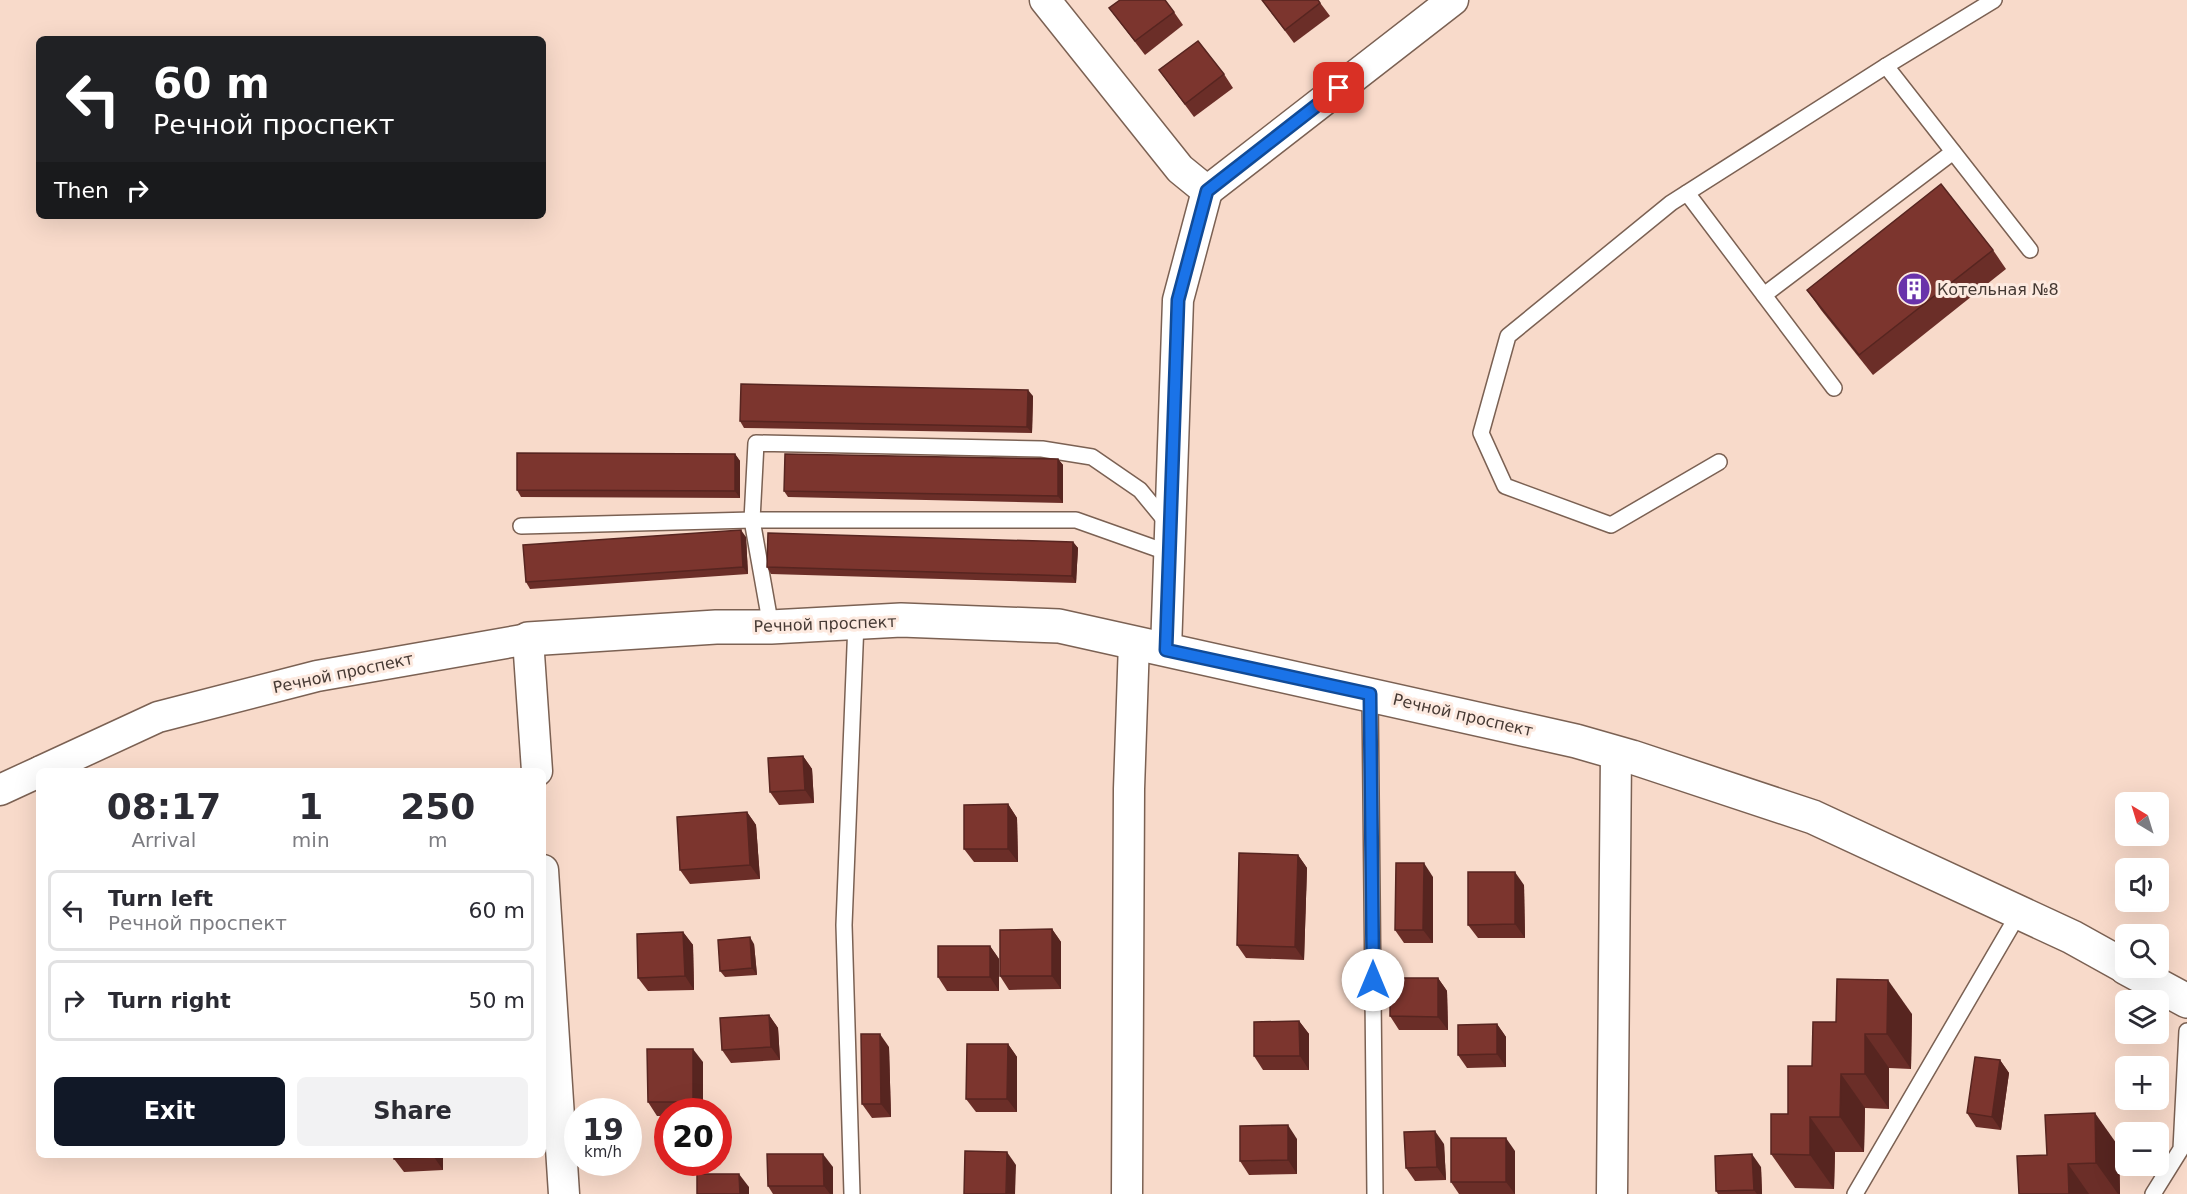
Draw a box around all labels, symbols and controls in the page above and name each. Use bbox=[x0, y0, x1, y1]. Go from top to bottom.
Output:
text: 60 m bbox=[153, 59, 270, 108]
icon: left bbox=[54, 60, 132, 138]
pin bbox=[1313, 62, 1364, 113]
icon: arrive bbox=[1322, 71, 1355, 104]
text: Речной проспект bbox=[153, 109, 395, 140]
icon: right bbox=[121, 174, 154, 207]
text: Then bbox=[54, 178, 109, 203]
building icon: Котельная №8 bbox=[1896, 271, 1932, 307]
place label: Котельная №8 bbox=[1937, 280, 2059, 299]
street label: Речной проспект bbox=[753, 612, 897, 636]
street label: Речной проспект bbox=[271, 649, 415, 697]
street label: Речной проспект bbox=[1391, 690, 1535, 740]
text: 08:17 bbox=[107, 786, 221, 827]
text: 1 bbox=[298, 786, 323, 827]
text: 250 bbox=[400, 786, 475, 827]
north arrow bbox=[2115, 792, 2169, 846]
map controls bbox=[2115, 792, 2169, 1176]
text: Arrival bbox=[131, 828, 196, 852]
text: min bbox=[292, 828, 330, 852]
text: m bbox=[428, 828, 448, 852]
button: sound bbox=[2115, 858, 2169, 912]
text: Turn left bbox=[108, 886, 213, 911]
icon: left bbox=[57, 894, 90, 927]
text: 60 m bbox=[469, 898, 525, 923]
text: Речной проспект bbox=[108, 911, 287, 935]
button: search bbox=[2115, 924, 2169, 978]
position arrow bbox=[1341, 948, 1405, 1012]
icon: right bbox=[57, 984, 90, 1017]
text: Turn right bbox=[108, 988, 231, 1013]
text: 50 m bbox=[469, 988, 525, 1013]
button: layers bbox=[2115, 990, 2169, 1044]
button: + bbox=[2115, 1056, 2169, 1110]
button: Exit bbox=[54, 1077, 285, 1146]
button: Share bbox=[297, 1077, 528, 1146]
speed limit sign: 20 bbox=[654, 1098, 732, 1176]
text: 19 bbox=[582, 1112, 624, 1147]
button: − bbox=[2115, 1122, 2169, 1176]
text: km/h bbox=[584, 1143, 622, 1161]

